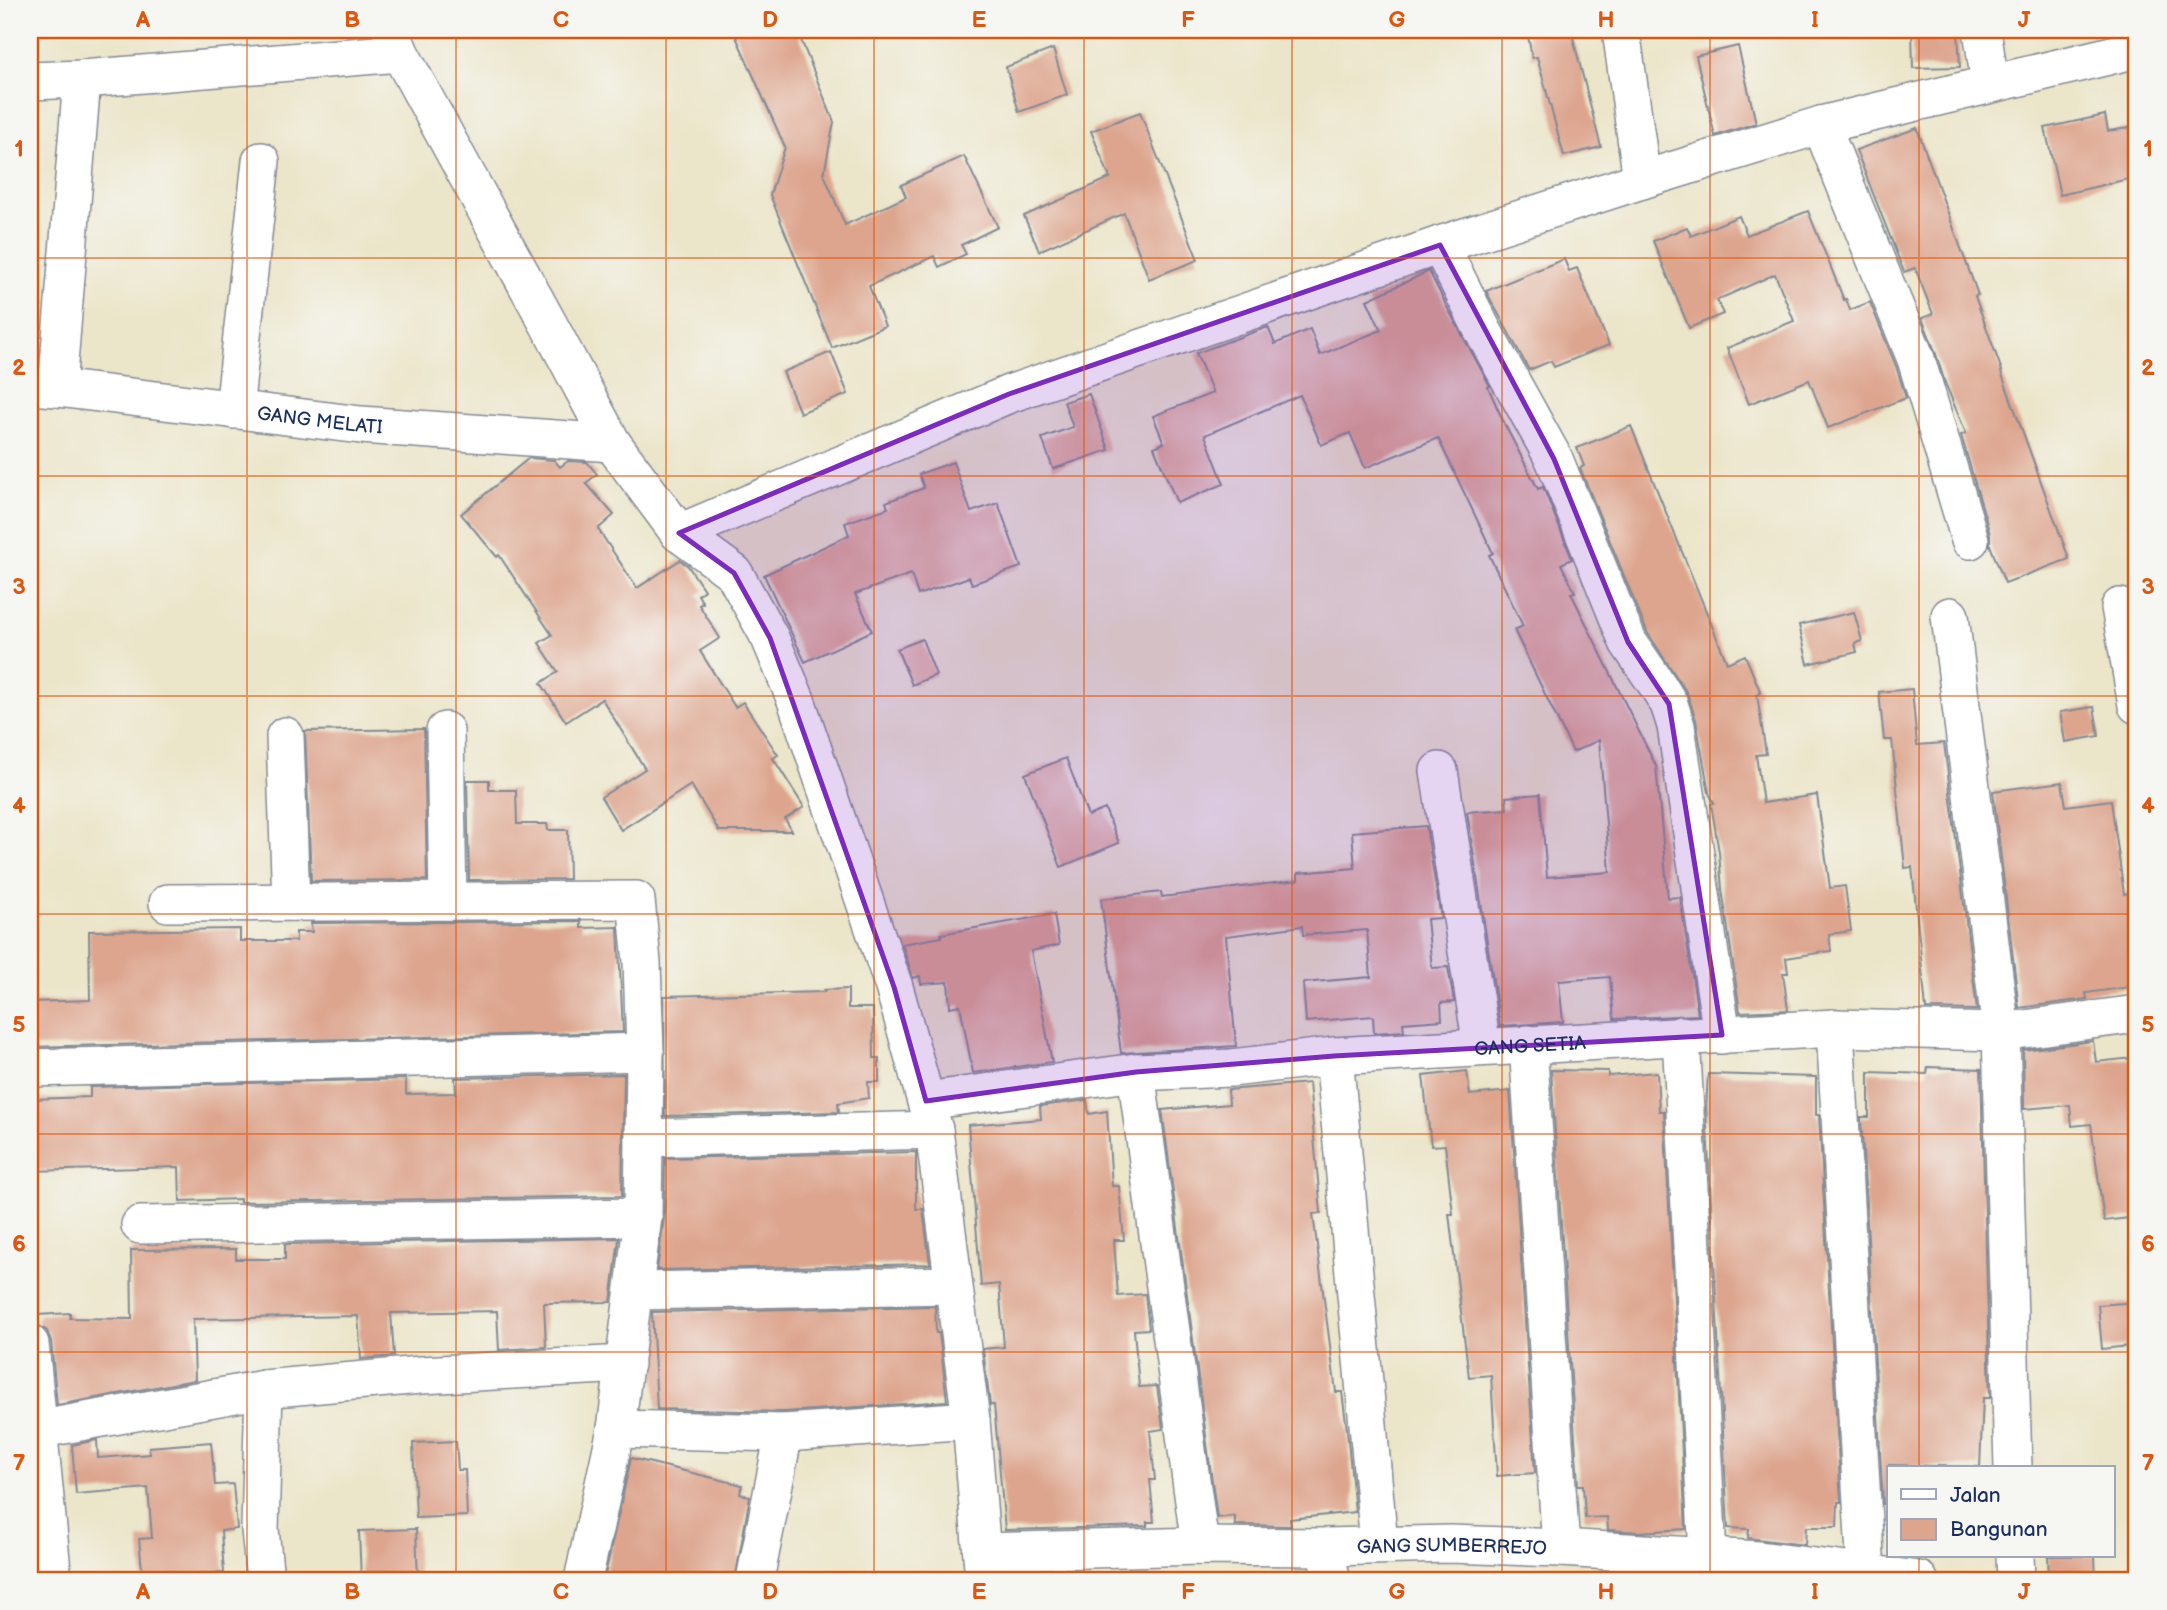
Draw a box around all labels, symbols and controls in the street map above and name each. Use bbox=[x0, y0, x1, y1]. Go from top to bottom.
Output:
text: A bbox=[135, 6, 151, 34]
text: B bbox=[344, 6, 360, 34]
text: C bbox=[553, 6, 569, 34]
text: D bbox=[762, 6, 778, 34]
text: E bbox=[972, 6, 987, 34]
text: F bbox=[1181, 6, 1195, 34]
text: G bbox=[1389, 6, 1406, 34]
text: H bbox=[1597, 6, 1615, 34]
text: I bbox=[1811, 6, 1819, 34]
text: J bbox=[2018, 6, 2031, 34]
text: 1 bbox=[14, 135, 24, 163]
text: 1 bbox=[2143, 135, 2153, 163]
text: 2 bbox=[12, 354, 26, 382]
text: 2 bbox=[2141, 354, 2155, 382]
street label: GANG MELATI bbox=[256, 402, 384, 440]
text: 3 bbox=[12, 573, 26, 601]
text: 3 bbox=[2141, 573, 2155, 601]
text: 4 bbox=[12, 792, 26, 820]
text: 4 bbox=[2141, 792, 2155, 820]
text: 5 bbox=[12, 1011, 26, 1039]
text: 5 bbox=[2141, 1011, 2155, 1039]
street label: GANG SETIA bbox=[1474, 1032, 1587, 1061]
text: 6 bbox=[12, 1230, 26, 1258]
text: 6 bbox=[2141, 1230, 2155, 1258]
text: 7 bbox=[13, 1449, 26, 1477]
text: 7 bbox=[2142, 1449, 2155, 1477]
legend bbox=[1887, 1466, 2114, 1558]
text: Jalan bbox=[1950, 1483, 2001, 1508]
text: Bangunan bbox=[1950, 1517, 2048, 1542]
street label: GANG SUMBERREJO bbox=[1356, 1534, 1547, 1560]
text: A bbox=[135, 1578, 151, 1606]
text: B bbox=[344, 1578, 360, 1606]
text: C bbox=[553, 1578, 569, 1606]
text: D bbox=[762, 1578, 778, 1606]
text: E bbox=[972, 1578, 987, 1606]
text: F bbox=[1181, 1578, 1195, 1606]
text: G bbox=[1389, 1578, 1406, 1606]
text: H bbox=[1597, 1578, 1615, 1606]
text: I bbox=[1811, 1578, 1819, 1606]
text: J bbox=[2018, 1578, 2031, 1606]

